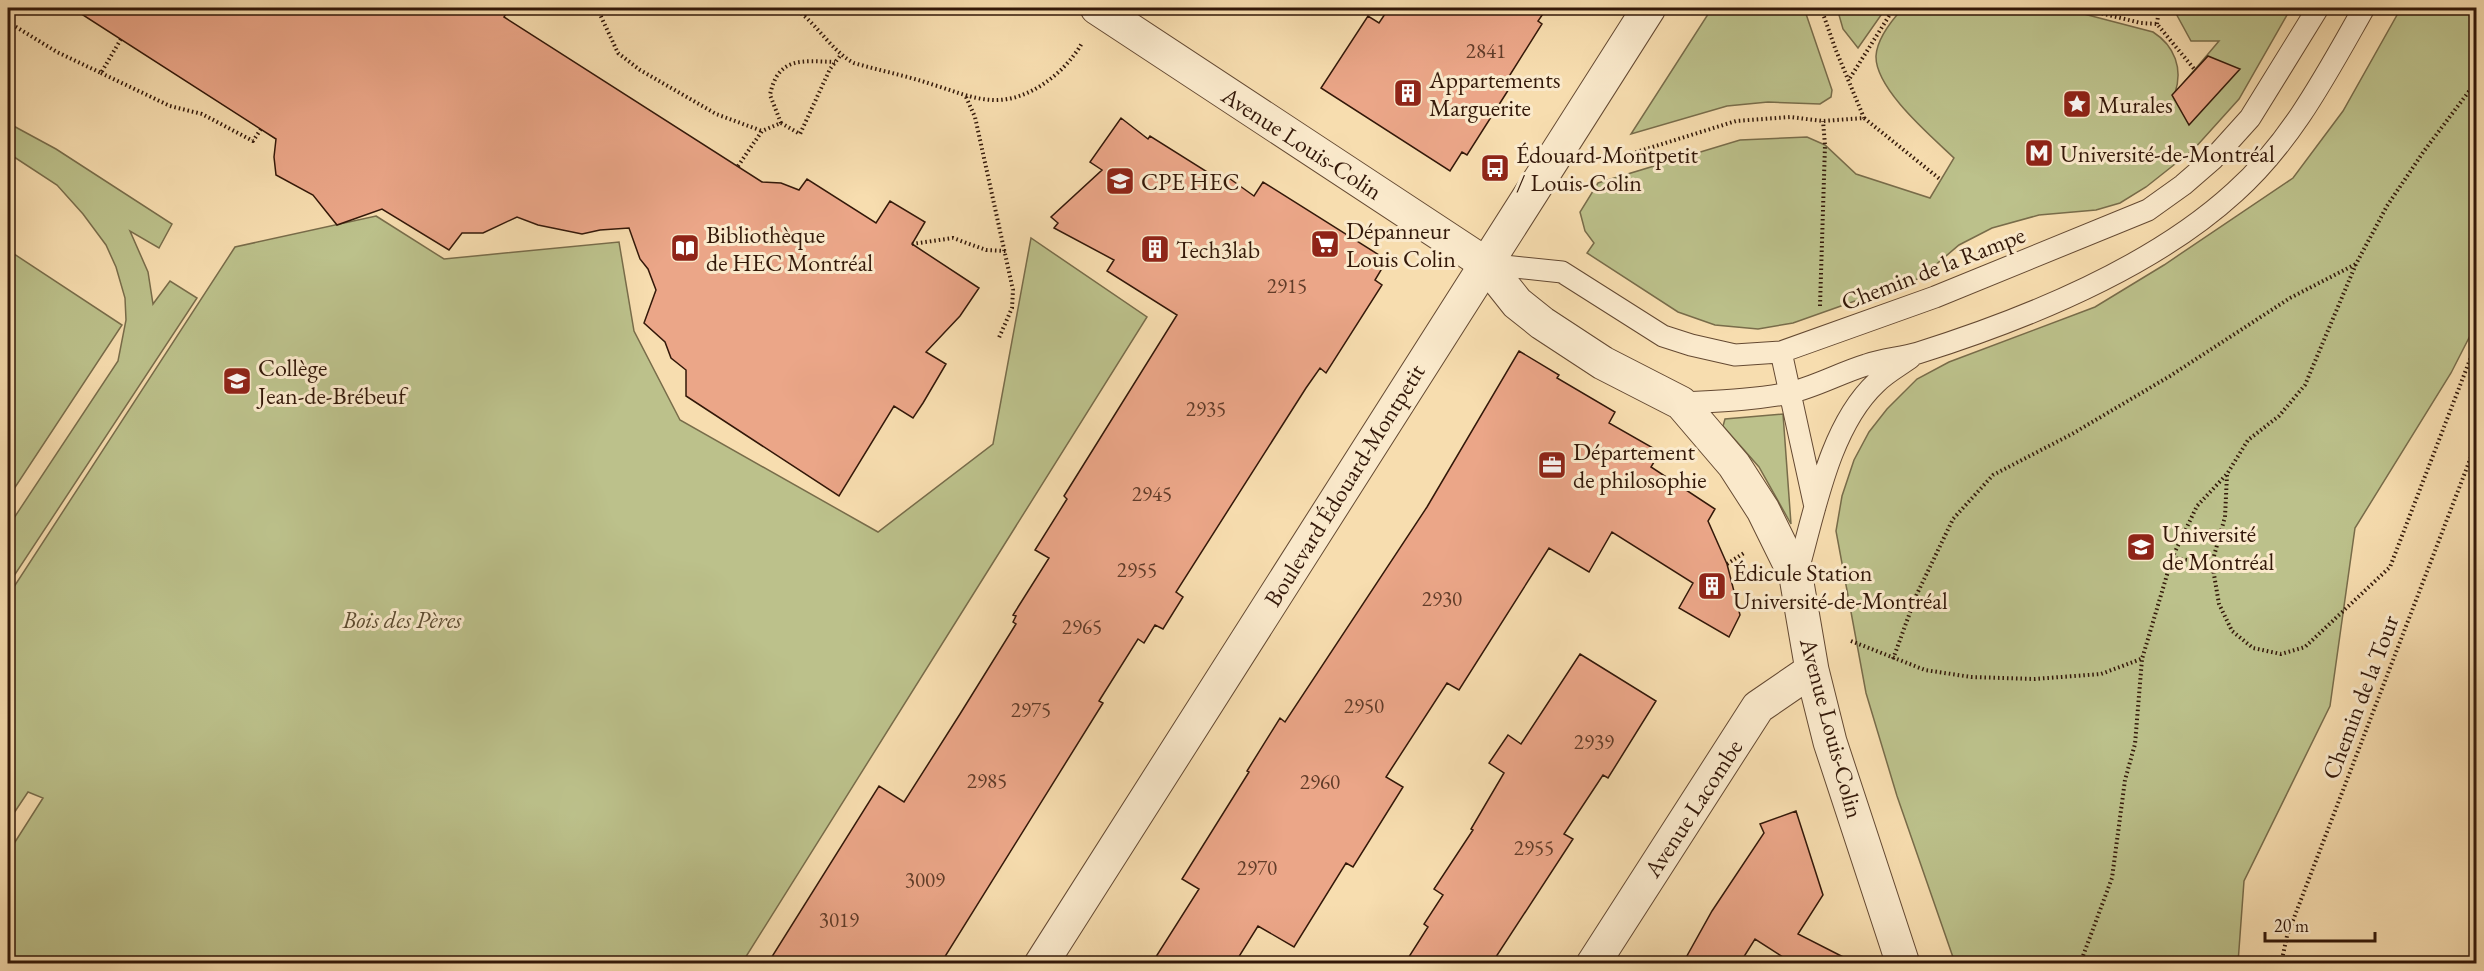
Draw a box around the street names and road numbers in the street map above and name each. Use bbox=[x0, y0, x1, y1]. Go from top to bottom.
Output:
street label: Avenue Louis-Colin bbox=[1215, 79, 1388, 207]
street label: Chemin de la Rampe bbox=[1837, 219, 2029, 317]
street label: Boulevard Édouard-Montpetit bbox=[1257, 358, 1432, 612]
street label: Chemin de la Tour bbox=[2314, 611, 2406, 783]
street label: Avenue Louis-Colin bbox=[1793, 634, 1871, 822]
street label: Avenue Lacombe bbox=[1636, 733, 1749, 884]

